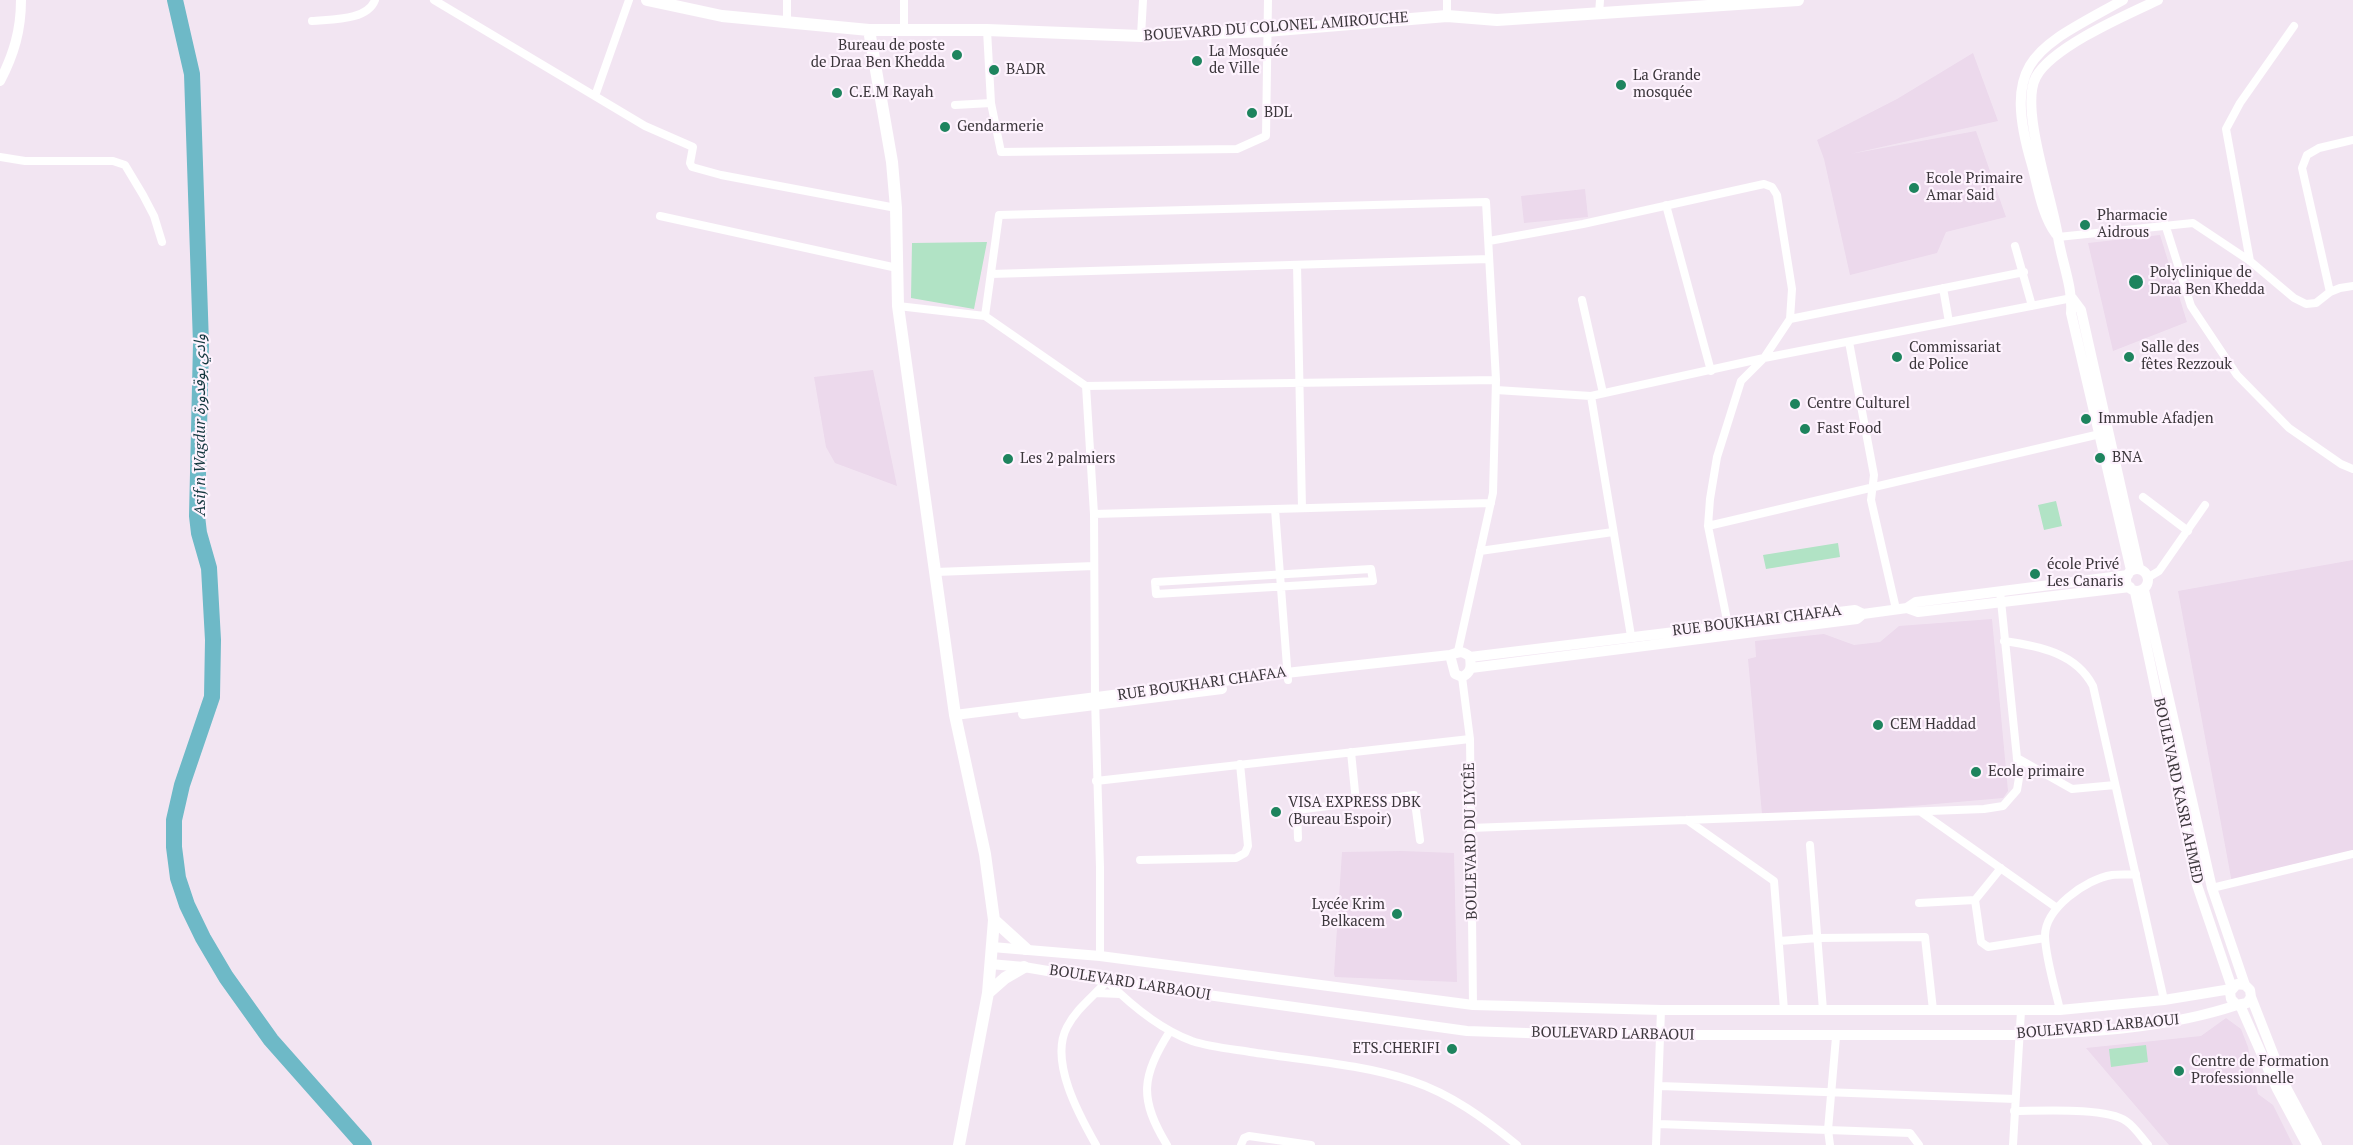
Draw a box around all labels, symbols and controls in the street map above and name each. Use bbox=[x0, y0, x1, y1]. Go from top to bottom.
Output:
street label: BOUEVARD DU COLONEL AMIROUCHE bbox=[1143, 9, 1409, 45]
place label: Bureau de poste de Draa Ben Khedda bbox=[811, 37, 945, 72]
place label: La Mosquée de Ville bbox=[1209, 43, 1288, 78]
marker: Bureau de poste de Draa Ben Khedda bbox=[950, 48, 964, 62]
marker: La Mosquée de Ville bbox=[1190, 54, 1204, 68]
place label: BADR bbox=[1006, 61, 1046, 79]
marker: BADR bbox=[987, 63, 1001, 77]
place label: La Grande mosquée bbox=[1633, 67, 1701, 102]
marker: La Grande mosquée bbox=[1614, 78, 1628, 92]
place label: C.E.M Rayah bbox=[849, 84, 933, 102]
marker: C.E.M Rayah bbox=[830, 86, 844, 100]
place label: BDL bbox=[1264, 104, 1292, 122]
marker: BDL bbox=[1245, 106, 1259, 120]
place label: Gendarmerie bbox=[957, 118, 1044, 136]
marker: Gendarmerie bbox=[938, 120, 952, 134]
place label: Ecole Primaire Amar Said bbox=[1926, 170, 2023, 205]
marker: Ecole Primaire Amar Said bbox=[1907, 181, 1921, 195]
place label: Pharmacie Aidrous bbox=[2097, 207, 2168, 242]
marker: Pharmacie Aidrous bbox=[2078, 218, 2092, 232]
place label: Polyclinique de Draa Ben Khedda bbox=[2150, 264, 2265, 299]
marker: Polyclinique de Draa Ben Khedda bbox=[2127, 273, 2145, 291]
water label: Asif n Wagdur وادي بوقدورة bbox=[190, 334, 210, 516]
place label: Commissariat de Police bbox=[1909, 339, 2001, 374]
place label: Salle des fêtes Rezzouk bbox=[2141, 339, 2232, 374]
marker: Commissariat de Police bbox=[1890, 350, 1904, 364]
marker: Salle des fêtes Rezzouk bbox=[2122, 350, 2136, 364]
place label: Centre Culturel bbox=[1807, 395, 1910, 413]
marker: Centre Culturel bbox=[1788, 397, 1802, 411]
place label: Immuble Afadjen bbox=[2098, 410, 2214, 428]
marker: Immuble Afadjen bbox=[2079, 412, 2093, 426]
place label: Fast Food bbox=[1817, 420, 1882, 438]
marker: Fast Food bbox=[1798, 422, 1812, 436]
place label: BNA bbox=[2112, 449, 2142, 467]
place label: Les 2 palmiers bbox=[1020, 450, 1115, 468]
marker: BNA bbox=[2093, 451, 2107, 465]
marker: Les 2 palmiers bbox=[1001, 452, 1015, 466]
place label: école Privé Les Canaris bbox=[2047, 556, 2123, 591]
marker: école Privé Les Canaris bbox=[2028, 567, 2042, 581]
street label: RUE BOUKHARI CHAFAA bbox=[1671, 602, 1843, 640]
street label: RUE BOUKHARI CHAFAA bbox=[1117, 663, 1287, 705]
street label: BOULEVARD KASRI AHMED bbox=[2149, 696, 2207, 886]
place label: CEM Haddad bbox=[1890, 716, 1976, 734]
marker: CEM Haddad bbox=[1871, 718, 1885, 732]
street label: BOULEVARD DU LYCÉE bbox=[1461, 762, 1481, 920]
place label: Ecole primaire bbox=[1988, 763, 2085, 781]
marker: Ecole primaire bbox=[1969, 765, 1983, 779]
place label: VISA EXPRESS DBK (Bureau Espoir) bbox=[1288, 794, 1421, 829]
marker: VISA EXPRESS DBK (Bureau Espoir) bbox=[1269, 805, 1283, 819]
place label: Lycée Krim Belkacem bbox=[1312, 896, 1385, 931]
marker: Lycée Krim Belkacem bbox=[1390, 907, 1404, 921]
street label: BOULEVARD LARBAOUI bbox=[1048, 961, 1212, 1005]
street label: BOULEVARD LARBAOUI bbox=[2016, 1011, 2180, 1043]
street label: BOULEVARD LARBAOUI bbox=[1531, 1024, 1695, 1044]
place label: ETS.CHERIFI bbox=[1353, 1040, 1440, 1058]
marker: ETS.CHERIFI bbox=[1445, 1042, 1459, 1056]
place label: Centre de Formation Professionnelle bbox=[2191, 1053, 2329, 1088]
marker: Centre de Formation Professionnelle bbox=[2172, 1064, 2186, 1078]

